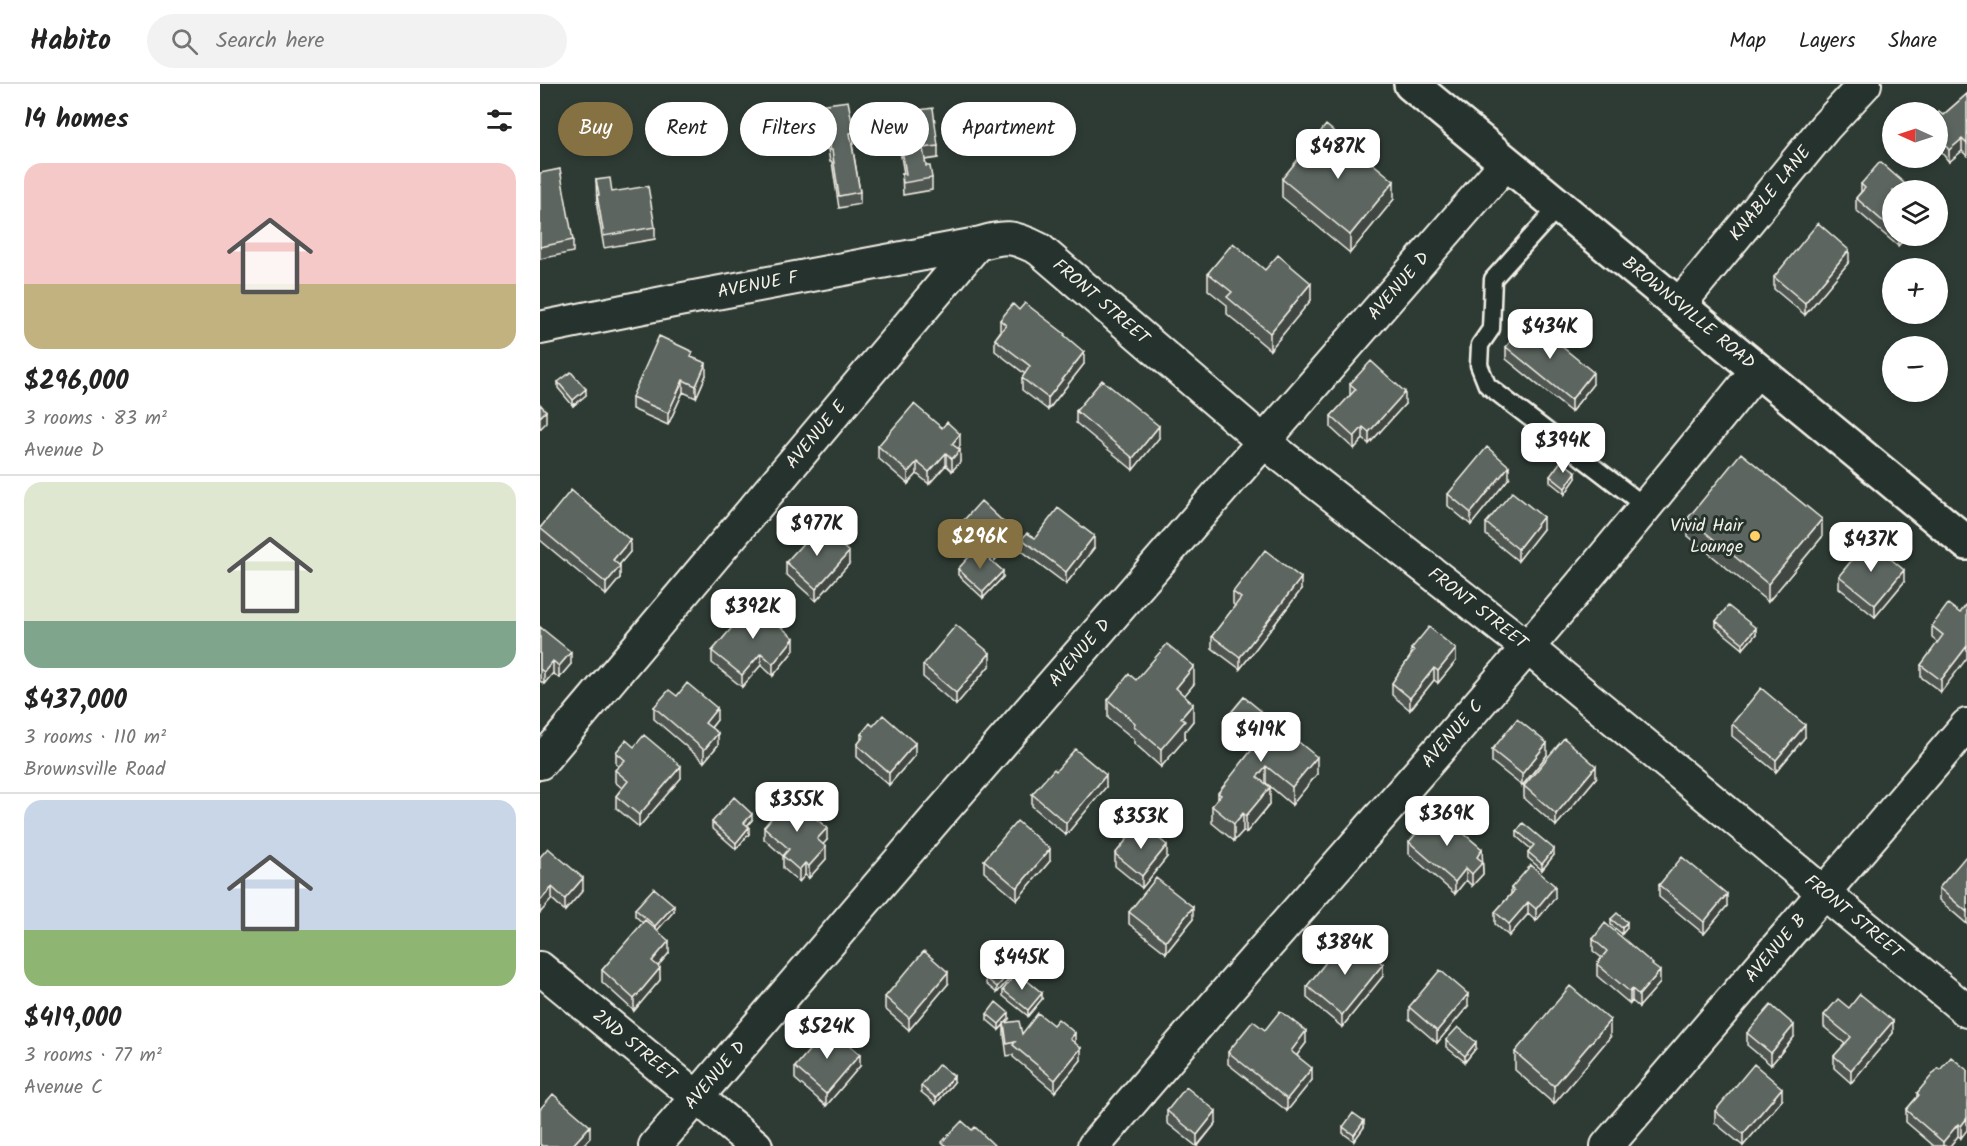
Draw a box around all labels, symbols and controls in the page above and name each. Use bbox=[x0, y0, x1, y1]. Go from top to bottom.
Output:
search box bbox=[147, 14, 567, 68]
text: Habito bbox=[30, 19, 111, 64]
text: Search here bbox=[216, 24, 325, 59]
icon: search bbox=[168, 25, 201, 58]
text: Map bbox=[1729, 25, 1766, 58]
text: Layers bbox=[1799, 25, 1855, 58]
text: Share bbox=[1888, 25, 1937, 58]
text: 14 homes bbox=[24, 99, 129, 141]
chip: Buy bbox=[558, 102, 633, 156]
chip: Rent bbox=[645, 102, 728, 156]
chip: Filters bbox=[740, 102, 837, 156]
chip: New bbox=[849, 102, 929, 156]
chip: Apartment bbox=[941, 102, 1076, 156]
north arrow bbox=[1882, 102, 1948, 168]
map controls bbox=[1882, 102, 1948, 402]
icon: filters bbox=[483, 104, 516, 137]
pin: $487K bbox=[1296, 129, 1380, 180]
text: $487K bbox=[1310, 132, 1366, 164]
street label: KNABLE LANE bbox=[1722, 139, 1819, 248]
button: layers bbox=[1882, 180, 1948, 246]
icon: home bbox=[216, 202, 324, 310]
street label: AVENUE D bbox=[1361, 245, 1437, 327]
street label: BROWNSVILLE ROAD bbox=[1616, 249, 1762, 377]
street label: FRONT STREET bbox=[1046, 252, 1157, 353]
button: + bbox=[1882, 258, 1948, 324]
street label: AVENUE F bbox=[715, 263, 802, 307]
pin: $434K bbox=[1508, 309, 1592, 360]
text: $434K bbox=[1522, 312, 1578, 344]
button: − bbox=[1882, 336, 1948, 402]
text: $296,000 bbox=[24, 361, 129, 403]
street label: AVENUE E bbox=[779, 394, 854, 476]
text: 3 rooms · 83 m² bbox=[24, 403, 167, 435]
pin: $394K bbox=[1521, 423, 1605, 474]
text: $394K bbox=[1535, 426, 1591, 458]
text: Avenue D bbox=[24, 435, 104, 467]
pin: $977K bbox=[775, 506, 859, 557]
text: $977K bbox=[791, 509, 843, 541]
place label: Vivid Hair Lounge bbox=[1670, 512, 1744, 562]
pin: $296K bbox=[938, 519, 1022, 570]
icon: home bbox=[216, 521, 324, 629]
text: $296K bbox=[952, 522, 1008, 554]
pin: $437K bbox=[1829, 522, 1913, 573]
text: $437K bbox=[1843, 525, 1899, 557]
marker: Vivid Hair Lounge bbox=[1748, 529, 1762, 543]
street label: FRONT STREET bbox=[1421, 560, 1535, 658]
pin: $392K bbox=[711, 589, 795, 640]
text: $392K bbox=[725, 592, 781, 624]
street label: AVENUE D bbox=[1042, 612, 1118, 694]
text: $437,000 bbox=[24, 680, 127, 722]
street label: AVENUE C bbox=[1414, 694, 1491, 775]
pin: $419K bbox=[1219, 712, 1303, 763]
text: $419K bbox=[1236, 715, 1286, 747]
text: 3 rooms · 110 m² bbox=[24, 722, 166, 754]
text: Brownsville Road bbox=[24, 754, 165, 786]
pin: $355K bbox=[755, 782, 839, 833]
text: $355K bbox=[769, 785, 825, 817]
pin: $369K bbox=[1405, 796, 1489, 847]
pin: $353K bbox=[1099, 799, 1183, 850]
text: $369K bbox=[1419, 799, 1475, 831]
text: $353K bbox=[1113, 802, 1169, 834]
icon: home bbox=[216, 839, 324, 947]
street label: FRONT STREET bbox=[1798, 867, 1910, 967]
street label: AVENUE B bbox=[1738, 907, 1814, 989]
pin: $384K bbox=[1303, 925, 1387, 976]
text: $384K bbox=[1316, 928, 1374, 960]
pin: $445K bbox=[980, 940, 1064, 991]
text: $445K bbox=[994, 943, 1050, 975]
text: $419,000 bbox=[24, 998, 121, 1040]
street label: 2ND STREET bbox=[586, 1002, 684, 1090]
pin: $524K bbox=[785, 1009, 869, 1060]
text: $524K bbox=[799, 1012, 855, 1044]
street label: AVENUE D bbox=[677, 1034, 754, 1116]
text: 3 rooms · 77 m² bbox=[24, 1040, 162, 1072]
text: Avenue C bbox=[24, 1072, 103, 1104]

